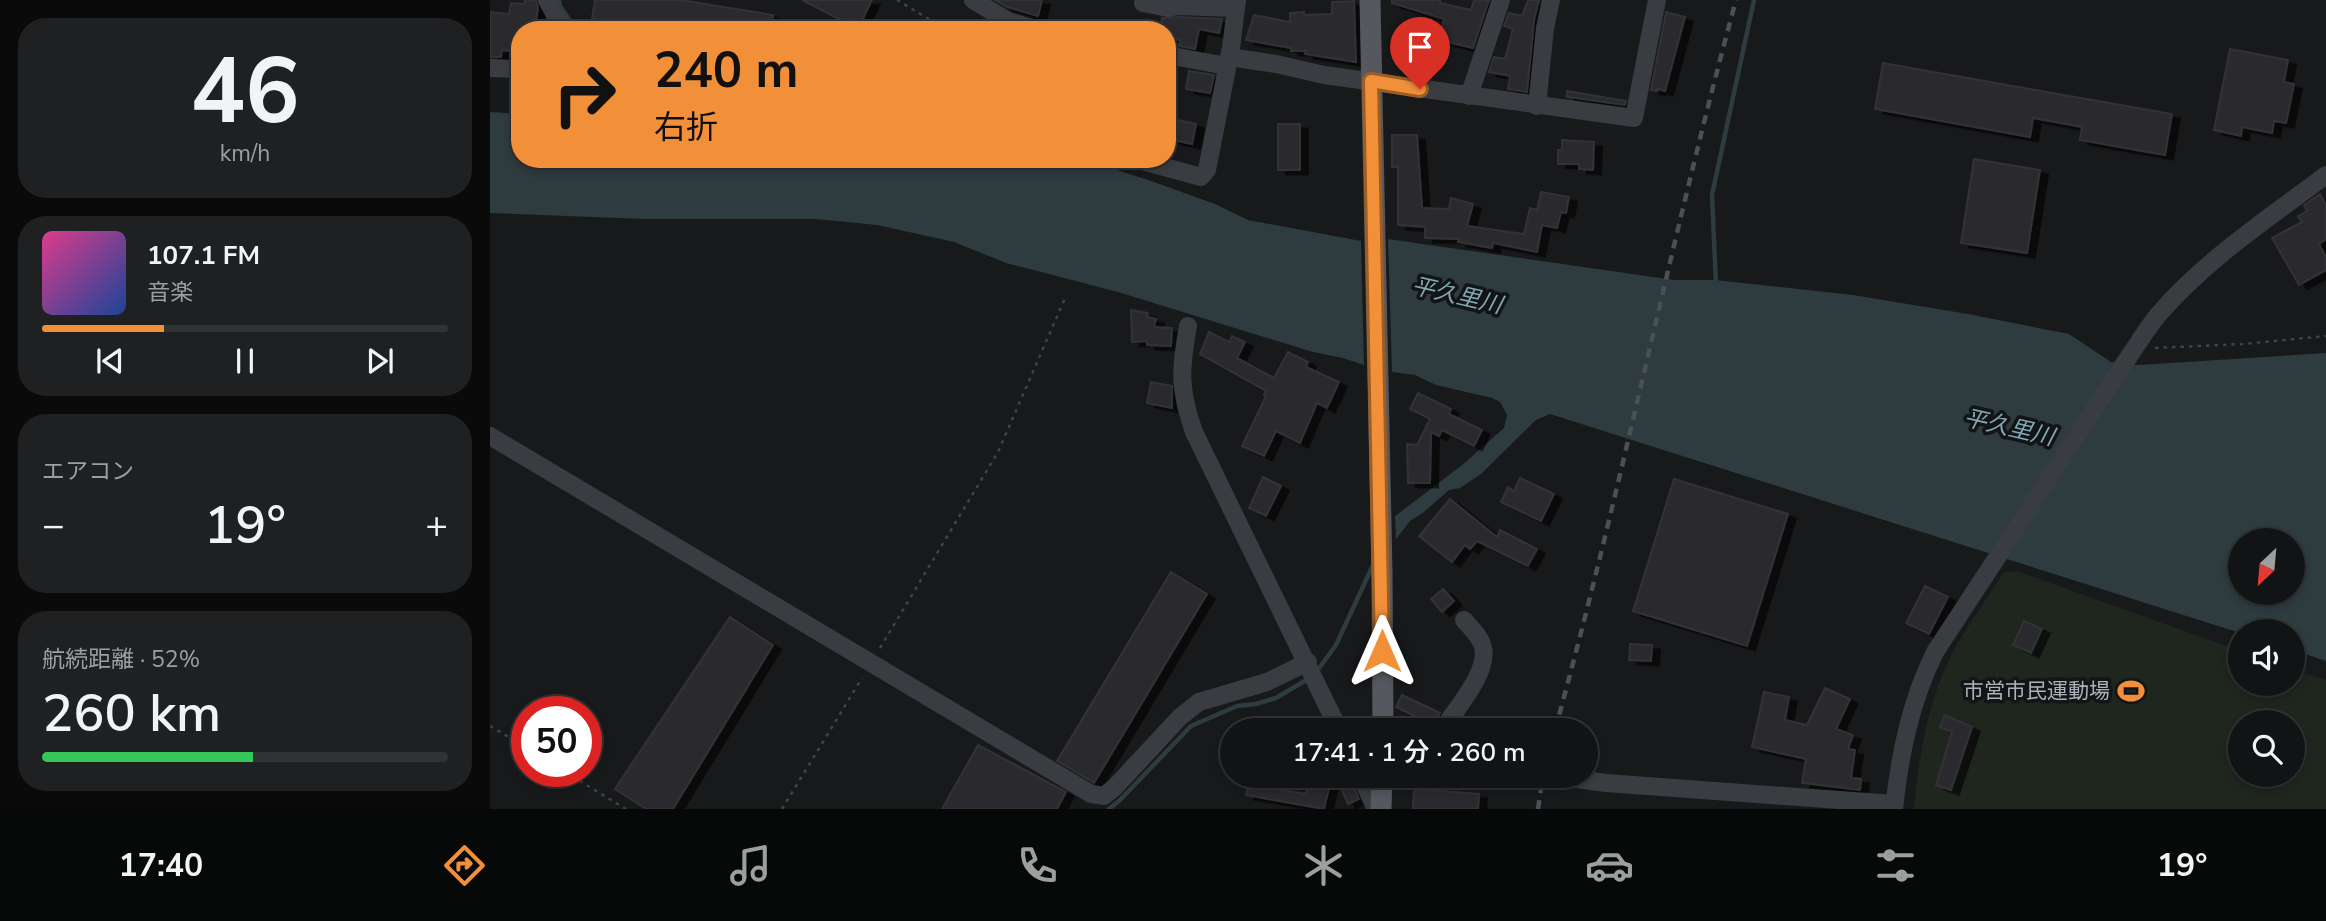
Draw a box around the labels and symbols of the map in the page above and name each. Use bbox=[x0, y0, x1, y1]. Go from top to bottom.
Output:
pin bbox=[1390, 17, 1450, 89]
water label: 平久里川 bbox=[1409, 270, 1508, 322]
water label: 平久里川 bbox=[1961, 402, 2060, 454]
north arrow bbox=[2228, 528, 2305, 606]
position arrow bbox=[1345, 614, 1419, 688]
sports icon: 市営市民運動場 bbox=[2116, 676, 2146, 706]
place label: 市営市民運動場 bbox=[1963, 677, 2110, 705]
speed limit sign: 50 bbox=[511, 696, 602, 787]

